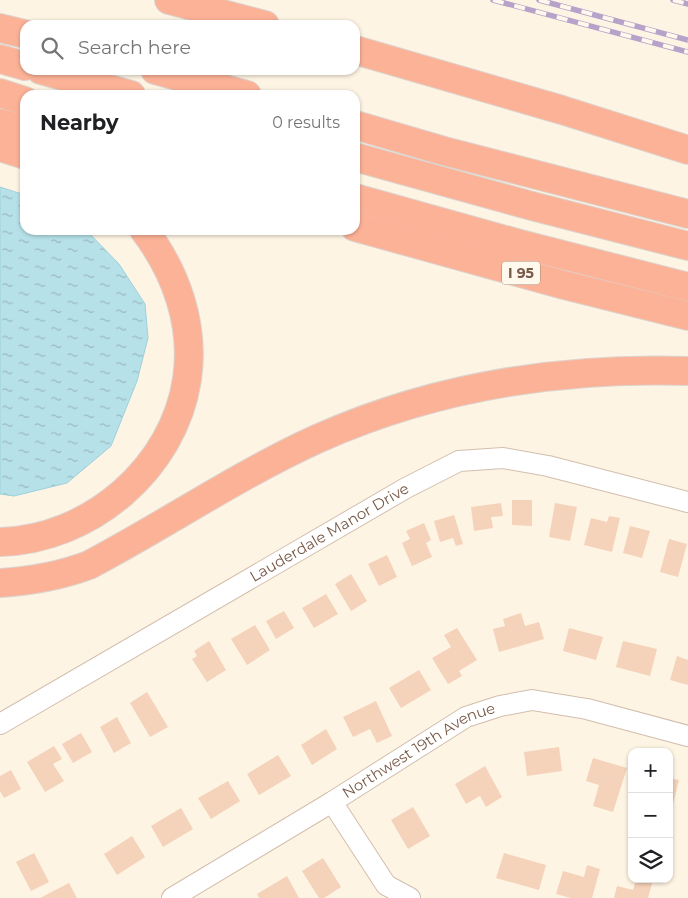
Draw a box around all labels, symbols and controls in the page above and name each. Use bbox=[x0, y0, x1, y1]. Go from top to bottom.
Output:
search box bbox=[20, 20, 360, 75]
icon: search bbox=[38, 34, 66, 62]
text: Search here bbox=[78, 36, 191, 59]
text: Nearby bbox=[40, 110, 119, 135]
text: 0 results bbox=[272, 113, 340, 132]
road number: I 95 bbox=[502, 262, 540, 284]
street label: Lauderdale Manor Drive bbox=[246, 478, 412, 586]
street label: Northwest 19th Avenue bbox=[338, 698, 497, 802]
map controls bbox=[628, 748, 673, 883]
button: + bbox=[628, 748, 673, 793]
button: − bbox=[628, 793, 673, 838]
button: layers bbox=[628, 838, 673, 883]

